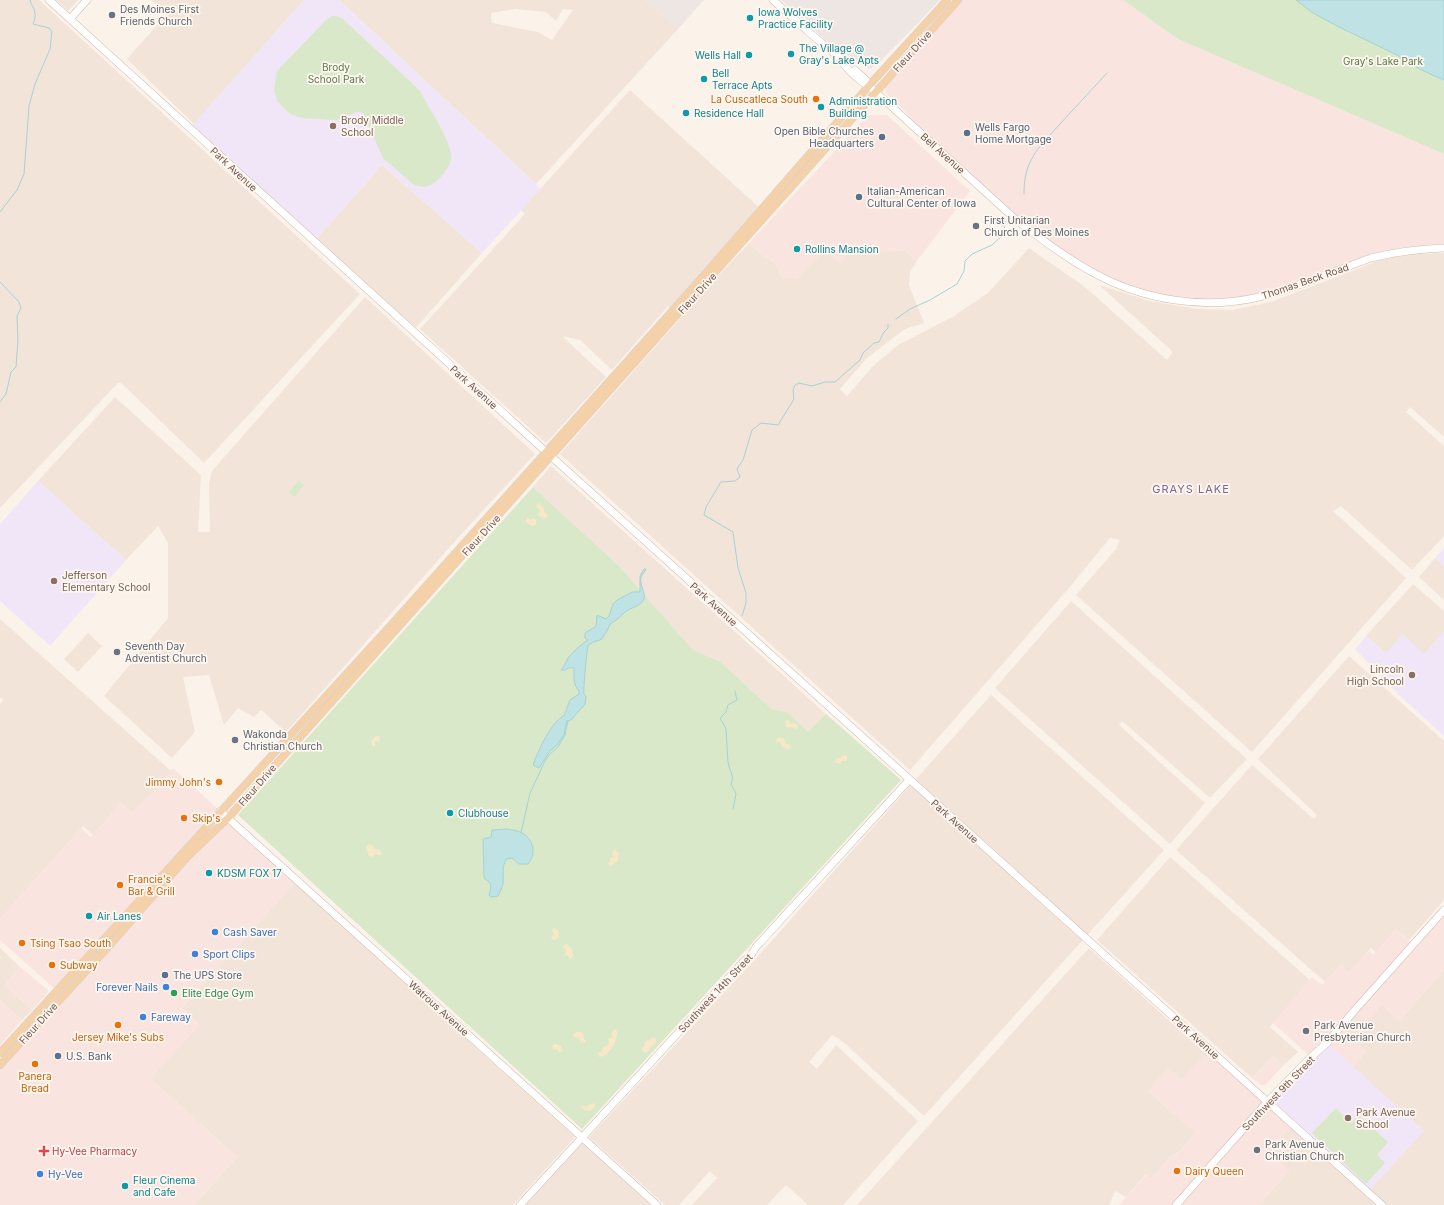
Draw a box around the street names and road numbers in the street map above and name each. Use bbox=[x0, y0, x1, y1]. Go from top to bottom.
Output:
street label: Fleur Drive bbox=[890, 28, 934, 74]
street label: Bell Avenue bbox=[918, 130, 968, 176]
street label: Park Avenue bbox=[208, 144, 260, 194]
street label: Thomas Beck Road bbox=[1260, 260, 1350, 302]
street label: Fleur Drive bbox=[675, 270, 719, 316]
street label: Park Avenue bbox=[448, 363, 500, 411]
street label: Fleur Drive bbox=[459, 512, 503, 558]
street label: Park Avenue bbox=[688, 580, 740, 628]
street label: Fleur Drive bbox=[236, 762, 279, 808]
street label: Park Avenue bbox=[929, 797, 981, 845]
street label: Southwest 14th Street bbox=[675, 951, 755, 1035]
street label: Watrous Avenue bbox=[406, 978, 472, 1038]
street label: Fleur Drive bbox=[16, 1000, 60, 1046]
street label: Park Avenue bbox=[1170, 1013, 1222, 1061]
street label: Southwest 9th Street bbox=[1239, 1053, 1317, 1133]

